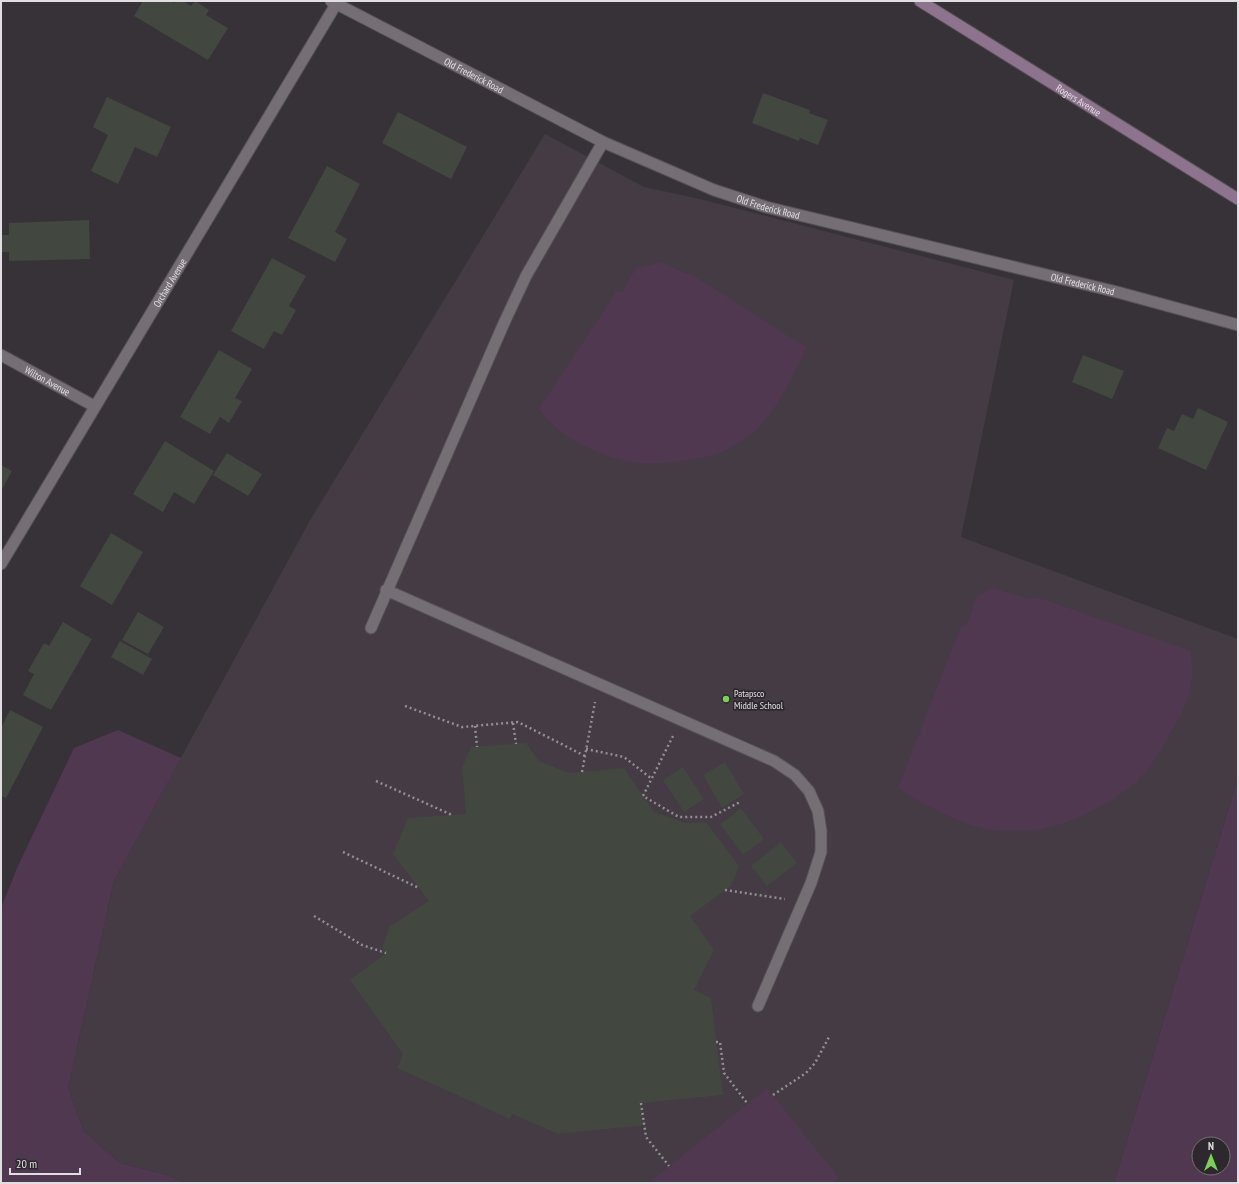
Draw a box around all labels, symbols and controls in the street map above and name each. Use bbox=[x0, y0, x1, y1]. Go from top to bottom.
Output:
street label: Old Frederick Road bbox=[442, 54, 506, 96]
street label: Rogers Avenue bbox=[1054, 81, 1104, 119]
street label: Old Frederick Road bbox=[735, 191, 801, 221]
street label: Orchard Avenue bbox=[150, 256, 189, 309]
street label: Old Frederick Road bbox=[1050, 270, 1116, 298]
street label: Wilton Avenue bbox=[23, 363, 72, 398]
place label: Patapsco Middle School bbox=[734, 687, 784, 712]
marker: Patapsco Middle School bbox=[721, 694, 731, 704]
north arrow bbox=[1191, 1136, 1231, 1176]
text: N bbox=[1208, 1139, 1214, 1153]
scale bar bbox=[10, 1150, 80, 1176]
text: 20 m bbox=[16, 1156, 37, 1171]

